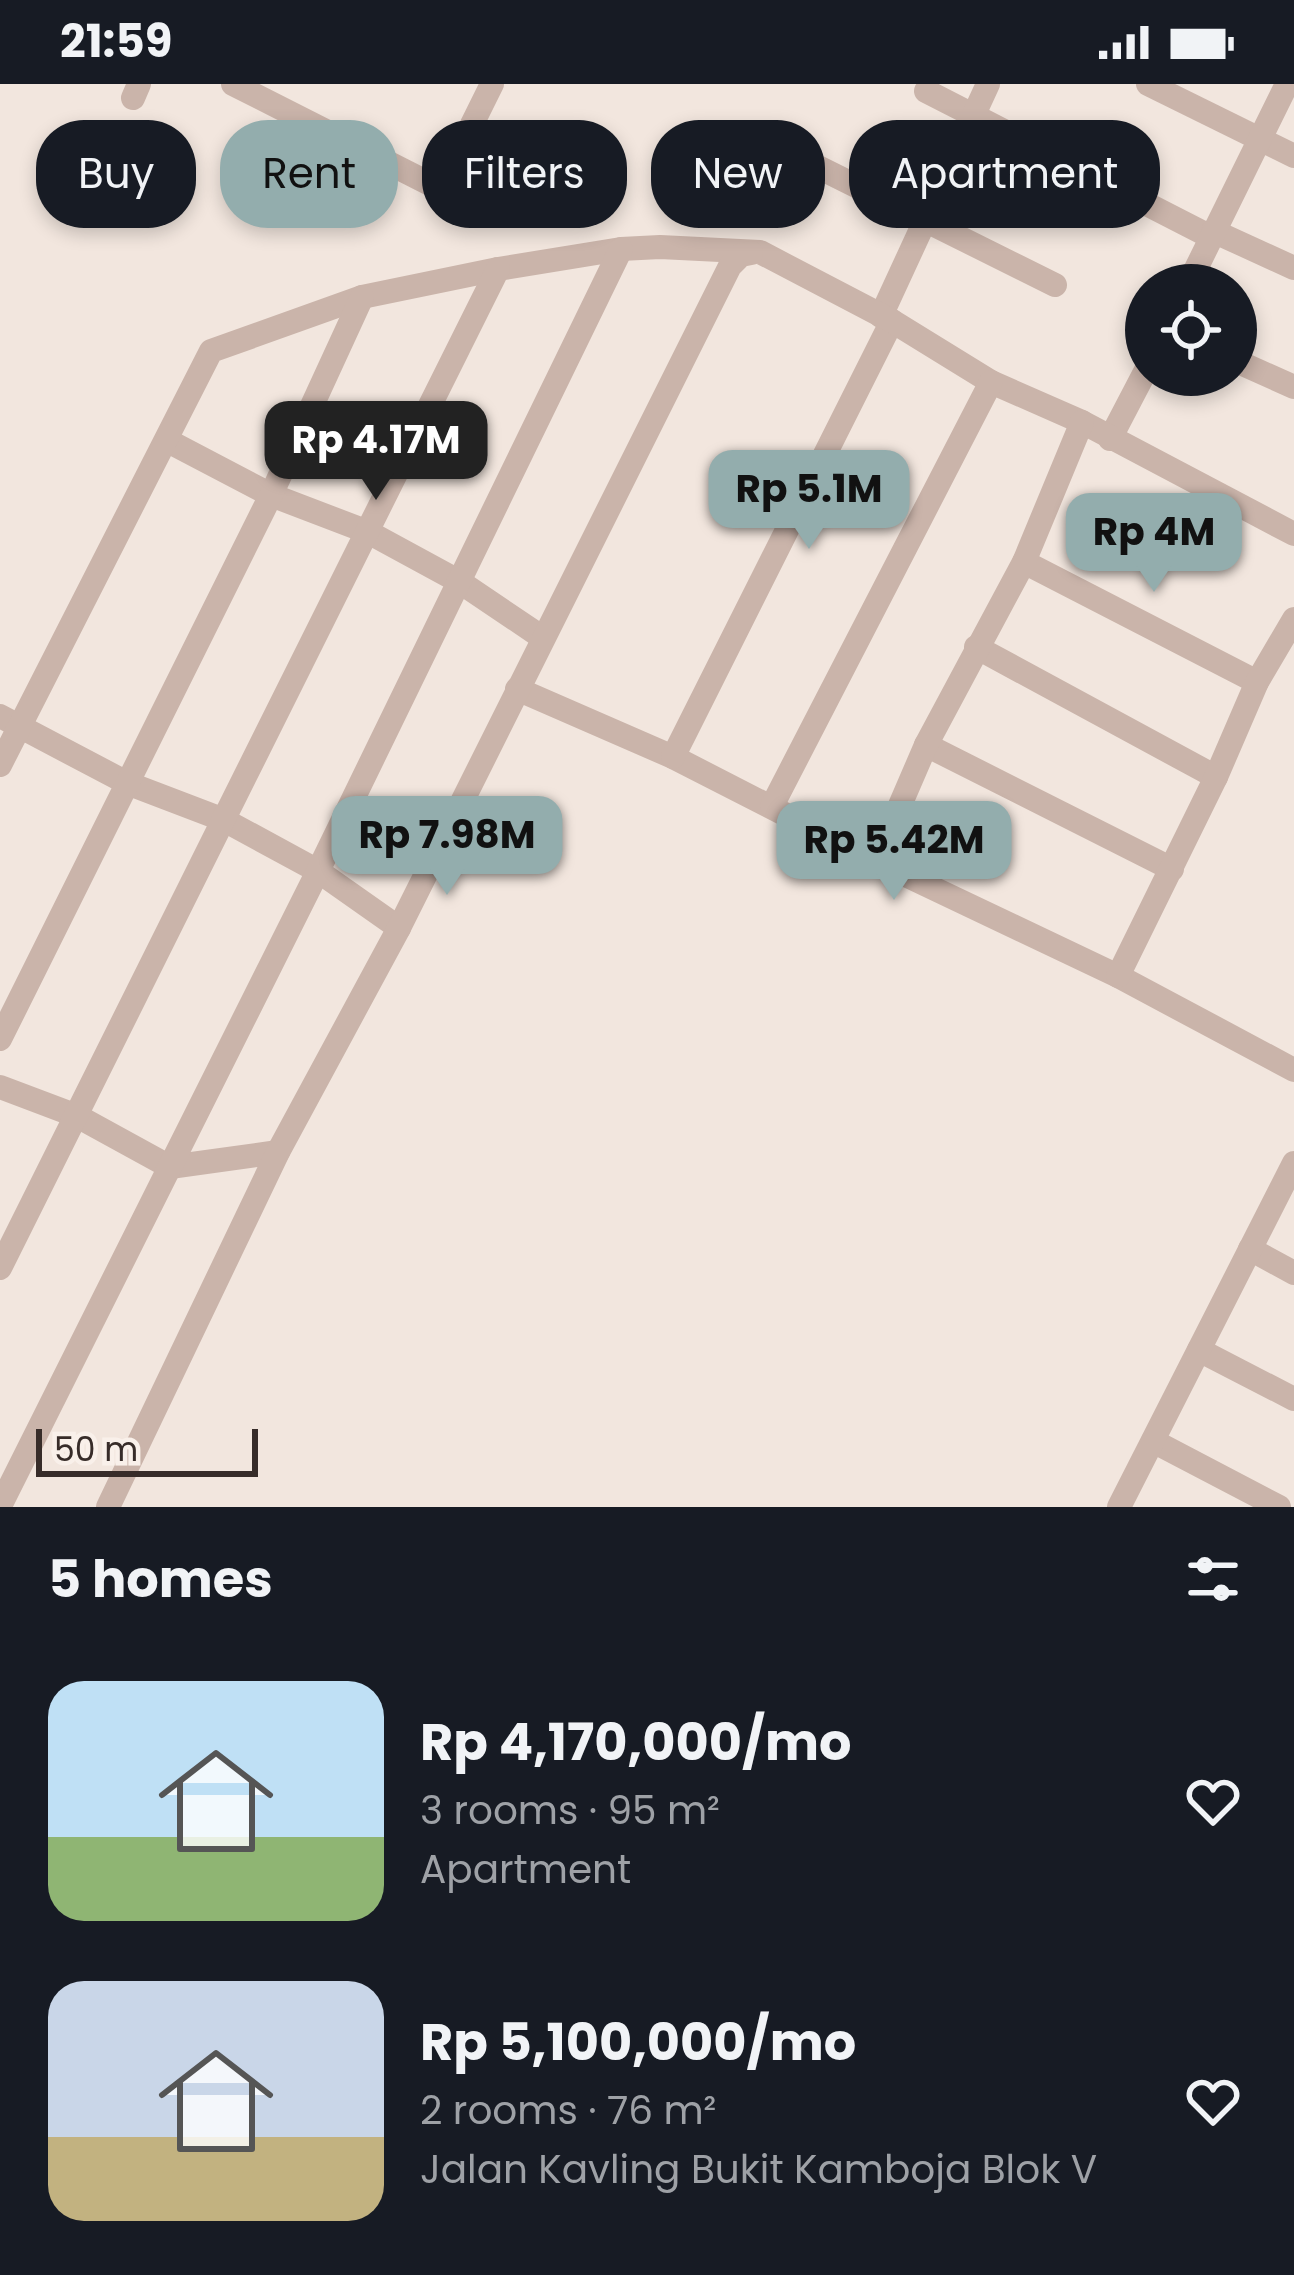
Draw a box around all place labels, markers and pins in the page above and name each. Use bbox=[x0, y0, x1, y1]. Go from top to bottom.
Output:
pin: Rp 4.17M bbox=[252, 401, 500, 503]
pin: Rp 5.1M bbox=[698, 450, 920, 552]
pin: Rp 4M bbox=[1070, 493, 1238, 595]
pin: Rp 7.98M bbox=[323, 796, 571, 898]
pin: Rp 5.42M bbox=[770, 801, 1018, 903]

